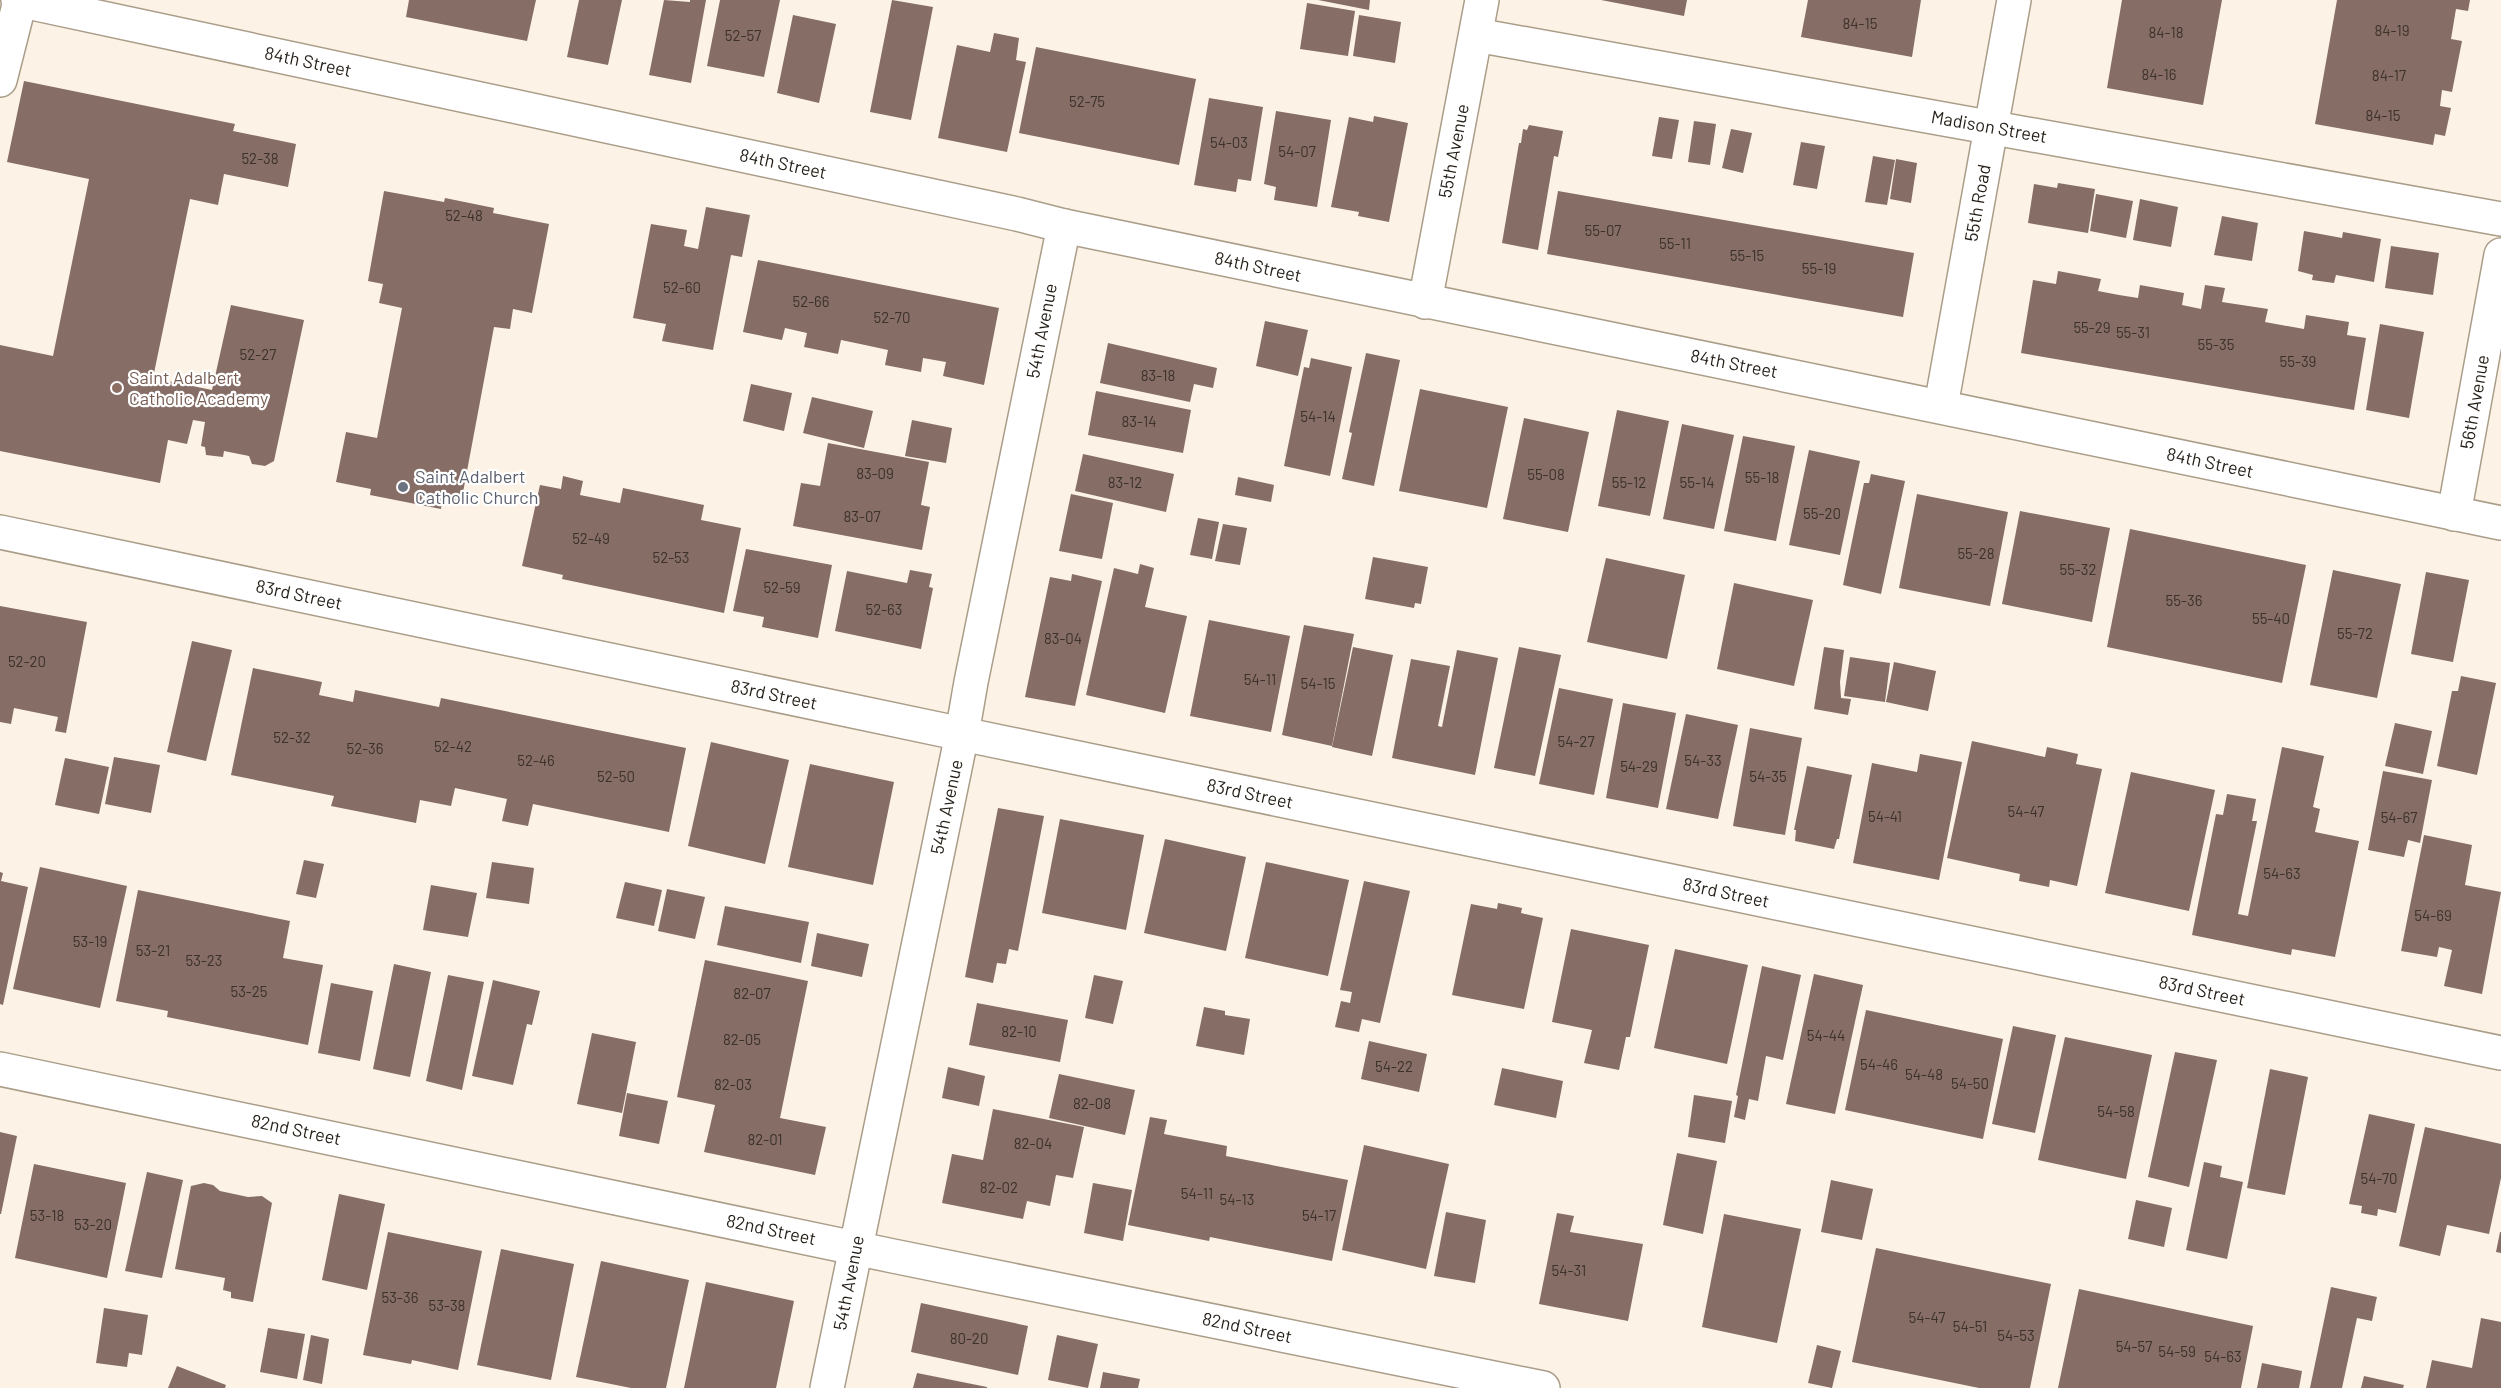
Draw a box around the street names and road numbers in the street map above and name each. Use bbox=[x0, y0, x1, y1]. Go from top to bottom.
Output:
street label: 84th Street bbox=[263, 41, 354, 81]
street label: 55th Avenue bbox=[1433, 102, 1473, 200]
street label: Madison Street bbox=[1929, 105, 2049, 147]
street label: 84th Street bbox=[738, 143, 829, 183]
street label: 55th Road bbox=[1959, 162, 1995, 243]
street label: 84th Street bbox=[1213, 246, 1304, 286]
street label: 54th Avenue bbox=[1021, 281, 1061, 380]
street label: 84th Street bbox=[1689, 344, 1780, 382]
street label: 56th Avenue bbox=[2455, 353, 2493, 451]
street label: 84th Street bbox=[2165, 442, 2256, 482]
street label: 83rd Street bbox=[254, 574, 344, 614]
street label: 83rd Street bbox=[729, 674, 819, 714]
street label: 54th Avenue bbox=[925, 757, 967, 856]
street label: 83rd Street bbox=[1205, 773, 1295, 813]
street label: 83rd Street bbox=[1681, 872, 1771, 912]
street label: 83rd Street bbox=[2157, 970, 2247, 1010]
street label: 82nd Street bbox=[249, 1109, 343, 1149]
street label: 82nd Street bbox=[724, 1209, 818, 1249]
street label: 54th Avenue bbox=[828, 1233, 868, 1332]
street label: 82nd Street bbox=[1200, 1307, 1294, 1347]

